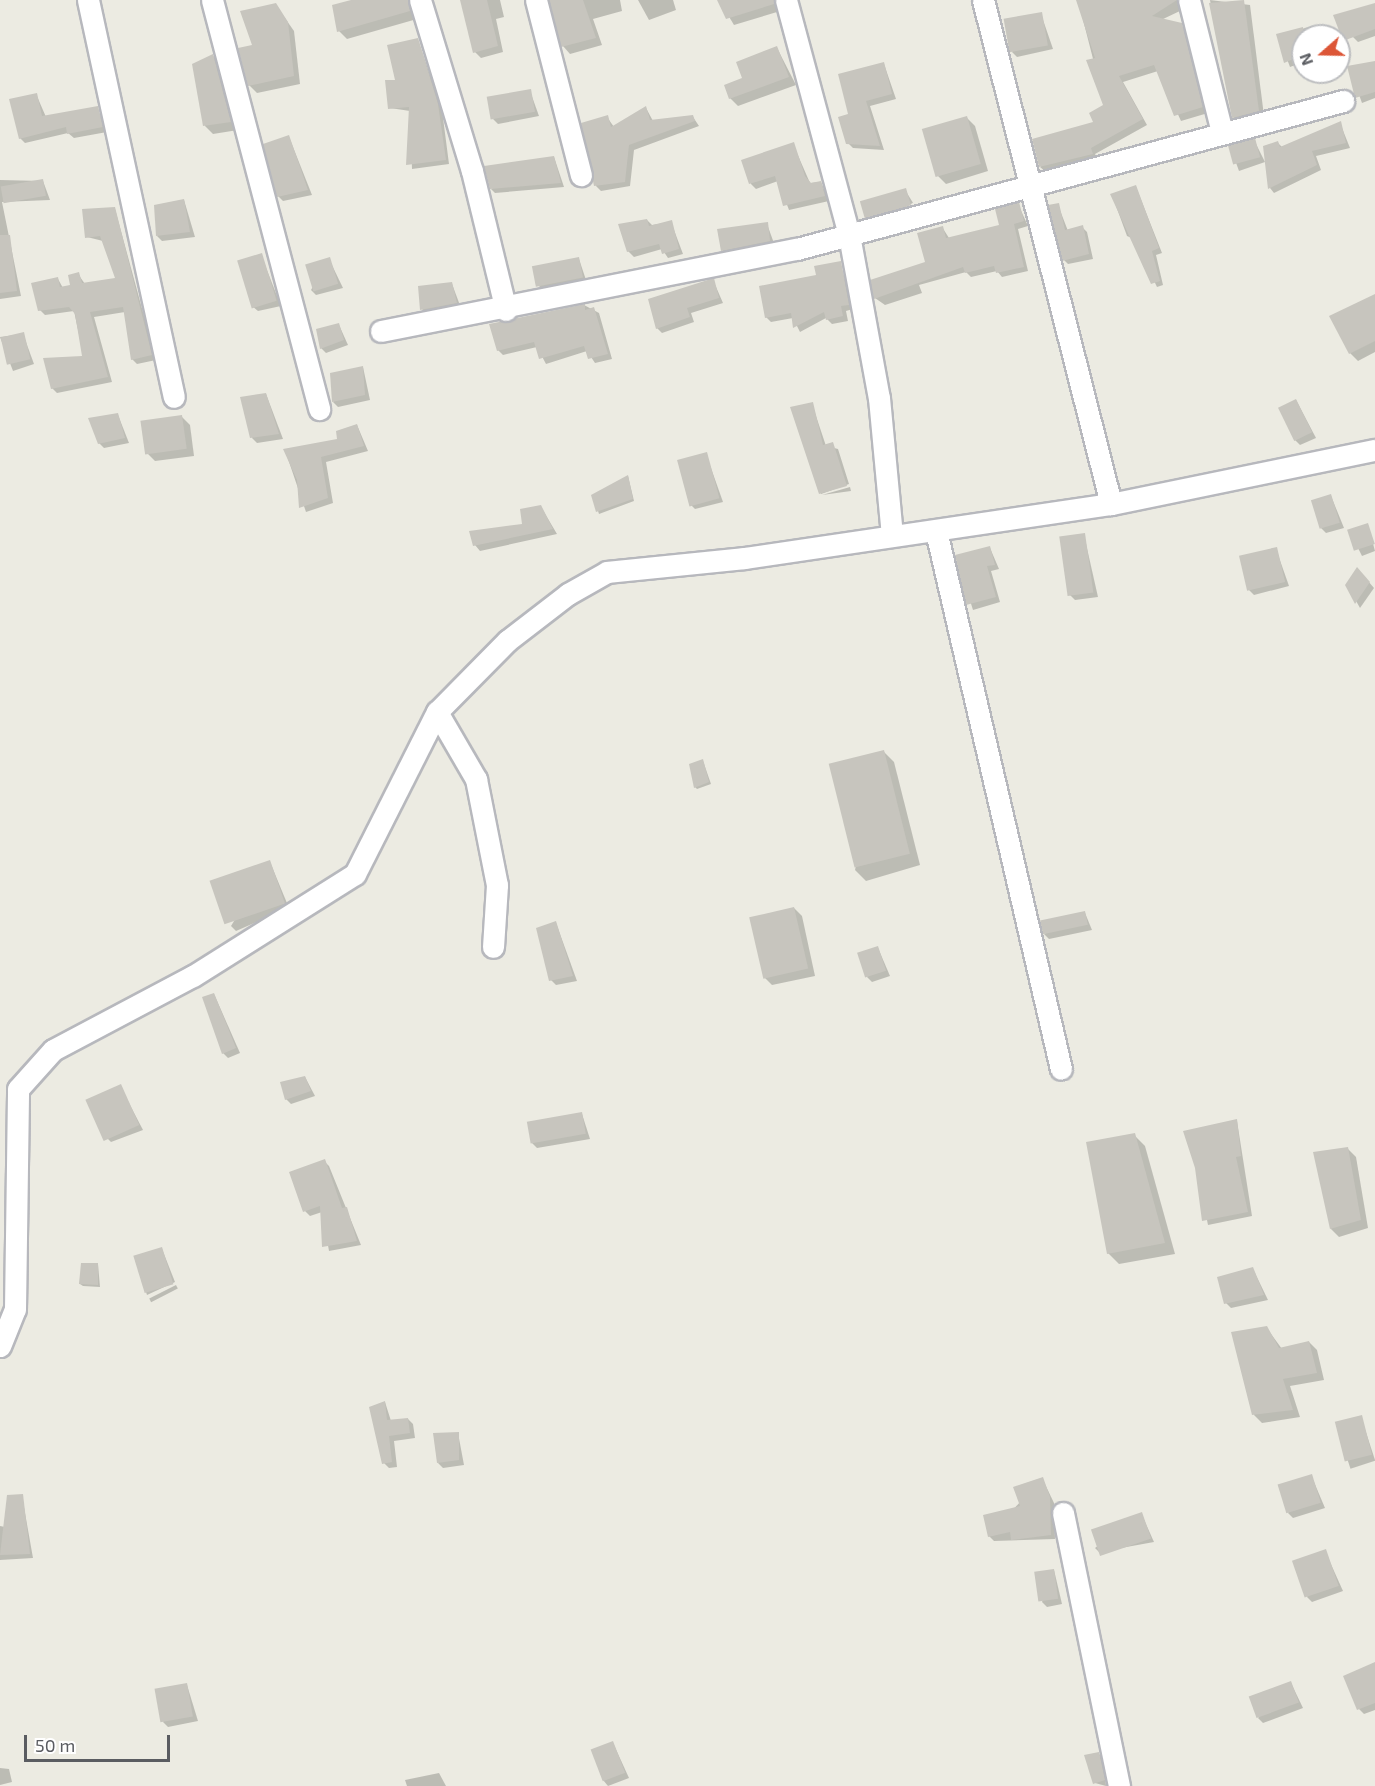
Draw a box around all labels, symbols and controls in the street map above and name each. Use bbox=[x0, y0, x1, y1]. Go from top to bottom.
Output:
north arrow bbox=[1291, 24, 1351, 84]
text: N bbox=[1295, 51, 1316, 68]
scale bar bbox=[27, 1723, 172, 1761]
text: 50 m bbox=[35, 1734, 75, 1756]

